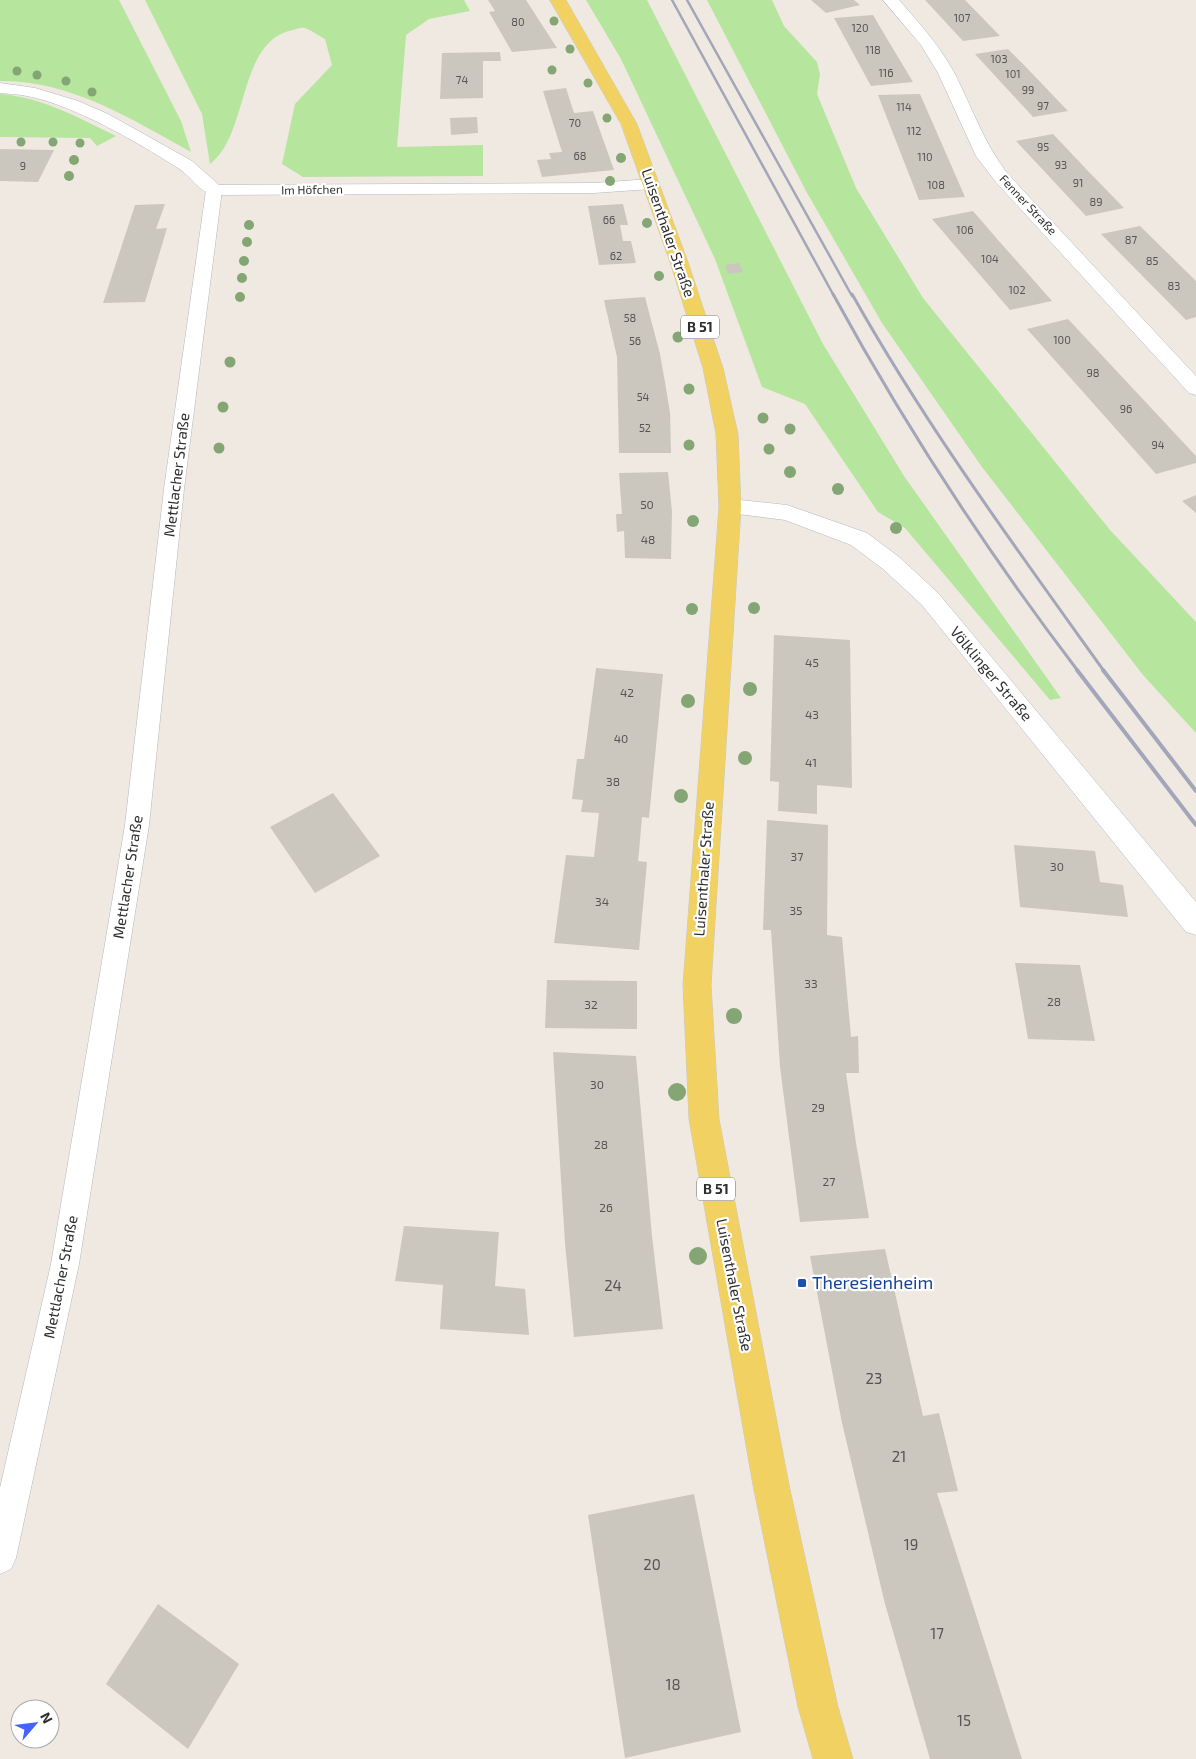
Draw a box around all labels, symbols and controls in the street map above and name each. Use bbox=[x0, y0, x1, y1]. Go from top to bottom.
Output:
house number: 107 bbox=[954, 11, 971, 24]
house number: 80 bbox=[511, 15, 525, 28]
house number: 120 bbox=[851, 21, 869, 34]
house number: 118 bbox=[865, 43, 881, 56]
house number: 103 bbox=[990, 52, 1008, 65]
house number: 116 bbox=[878, 66, 894, 79]
house number: 101 bbox=[1005, 67, 1021, 80]
house number: 74 bbox=[456, 73, 468, 86]
house number: 99 bbox=[1022, 83, 1034, 96]
house number: 97 bbox=[1037, 99, 1049, 112]
house number: 114 bbox=[896, 100, 912, 113]
house number: 70 bbox=[569, 116, 581, 129]
house number: 112 bbox=[907, 124, 921, 137]
house number: 95 bbox=[1037, 140, 1049, 153]
house number: 68 bbox=[574, 149, 586, 162]
house number: 110 bbox=[917, 150, 933, 163]
house number: 93 bbox=[1055, 158, 1067, 171]
house number: 9 bbox=[20, 159, 26, 172]
street label: Luisenthaler Straße bbox=[638, 166, 699, 299]
street label: Fenner Straße bbox=[997, 171, 1060, 237]
house number: 91 bbox=[1073, 176, 1083, 189]
house number: 108 bbox=[927, 178, 945, 191]
street label: Im Höfchen bbox=[281, 181, 343, 197]
house number: 89 bbox=[1090, 195, 1102, 208]
house number: 66 bbox=[603, 213, 615, 226]
house number: 106 bbox=[956, 223, 974, 236]
house number: 87 bbox=[1125, 233, 1138, 246]
house number: 62 bbox=[610, 249, 622, 262]
house number: 104 bbox=[981, 252, 999, 265]
house number: 85 bbox=[1146, 254, 1158, 267]
house number: 83 bbox=[1168, 279, 1180, 292]
house number: 102 bbox=[1008, 283, 1026, 296]
house number: 58 bbox=[624, 311, 636, 324]
road number: B 51 bbox=[681, 316, 719, 338]
house number: 100 bbox=[1053, 333, 1071, 346]
house number: 56 bbox=[629, 334, 641, 347]
house number: 98 bbox=[1087, 366, 1099, 379]
house number: 54 bbox=[637, 390, 650, 403]
house number: 96 bbox=[1120, 402, 1132, 415]
street label: Mettlacher Straße bbox=[159, 412, 193, 538]
house number: 52 bbox=[639, 421, 651, 434]
house number: 94 bbox=[1151, 438, 1165, 451]
house number: 50 bbox=[640, 497, 654, 511]
house number: 48 bbox=[641, 532, 655, 546]
street label: Völklinger Straße bbox=[947, 622, 1037, 724]
house number: 45 bbox=[805, 655, 819, 669]
house number: 42 bbox=[620, 685, 634, 699]
house number: 43 bbox=[805, 707, 819, 721]
house number: 40 bbox=[614, 731, 628, 745]
house number: 41 bbox=[805, 755, 817, 769]
house number: 38 bbox=[606, 774, 620, 788]
street label: Luisenthaler Straße bbox=[689, 801, 717, 937]
street label: Mettlacher Straße bbox=[108, 814, 146, 940]
house number: 37 bbox=[791, 849, 803, 863]
house number: 30 bbox=[1050, 859, 1064, 873]
house number: 34 bbox=[595, 894, 609, 908]
house number: 35 bbox=[789, 903, 803, 917]
house number: 33 bbox=[804, 976, 818, 990]
house number: 28 bbox=[1047, 994, 1061, 1008]
house number: 32 bbox=[584, 997, 598, 1011]
house number: 30 bbox=[590, 1077, 604, 1091]
house number: 29 bbox=[811, 1100, 825, 1114]
house number: 28 bbox=[594, 1137, 608, 1151]
house number: 27 bbox=[823, 1174, 835, 1188]
road number: B 51 bbox=[697, 1178, 735, 1200]
house number: 26 bbox=[599, 1200, 613, 1214]
street label: Mettlacher Straße bbox=[39, 1214, 81, 1340]
street label: Luisenthaler Straße bbox=[713, 1217, 757, 1353]
place label: Theresienheim bbox=[812, 1271, 933, 1293]
house number: 24 bbox=[604, 1276, 622, 1294]
marker: Theresienheim bbox=[796, 1277, 808, 1289]
house number: 23 bbox=[866, 1369, 882, 1387]
house number: 21 bbox=[892, 1447, 906, 1465]
house number: 19 bbox=[904, 1535, 918, 1553]
house number: 20 bbox=[643, 1555, 661, 1573]
house number: 17 bbox=[930, 1624, 944, 1642]
house number: 18 bbox=[665, 1675, 681, 1693]
north arrow bbox=[10, 1699, 60, 1749]
text: N bbox=[37, 1709, 57, 1726]
house number: 15 bbox=[957, 1711, 971, 1729]

